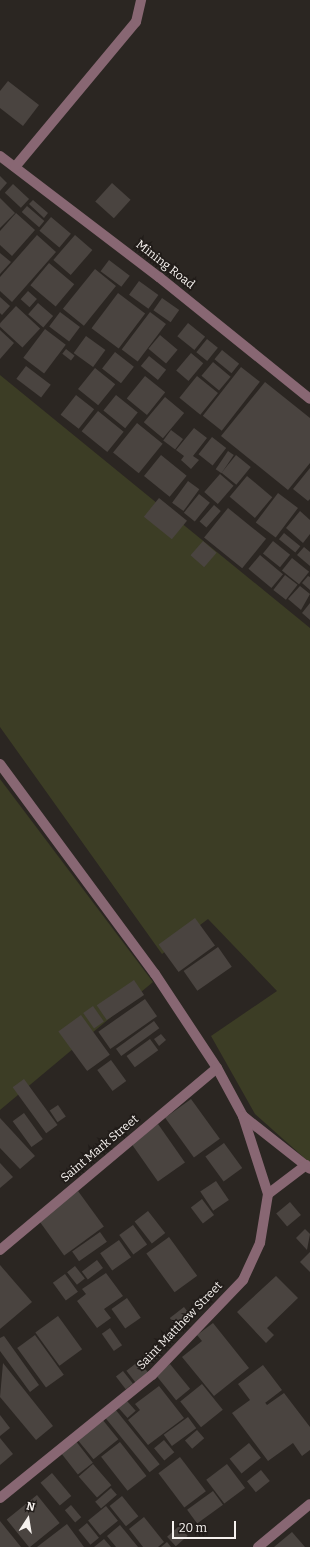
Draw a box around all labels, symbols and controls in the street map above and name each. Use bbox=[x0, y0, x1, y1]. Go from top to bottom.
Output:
street label: Mining Road bbox=[133, 238, 197, 292]
street label: Saint Mark Street bbox=[58, 1112, 142, 1186]
street label: Saint Matthew Street bbox=[134, 1279, 226, 1373]
north arrow bbox=[8, 1499, 48, 1539]
text: N bbox=[25, 1500, 36, 1514]
scale bar bbox=[174, 1513, 238, 1539]
text: 20 m bbox=[179, 1521, 207, 1535]

